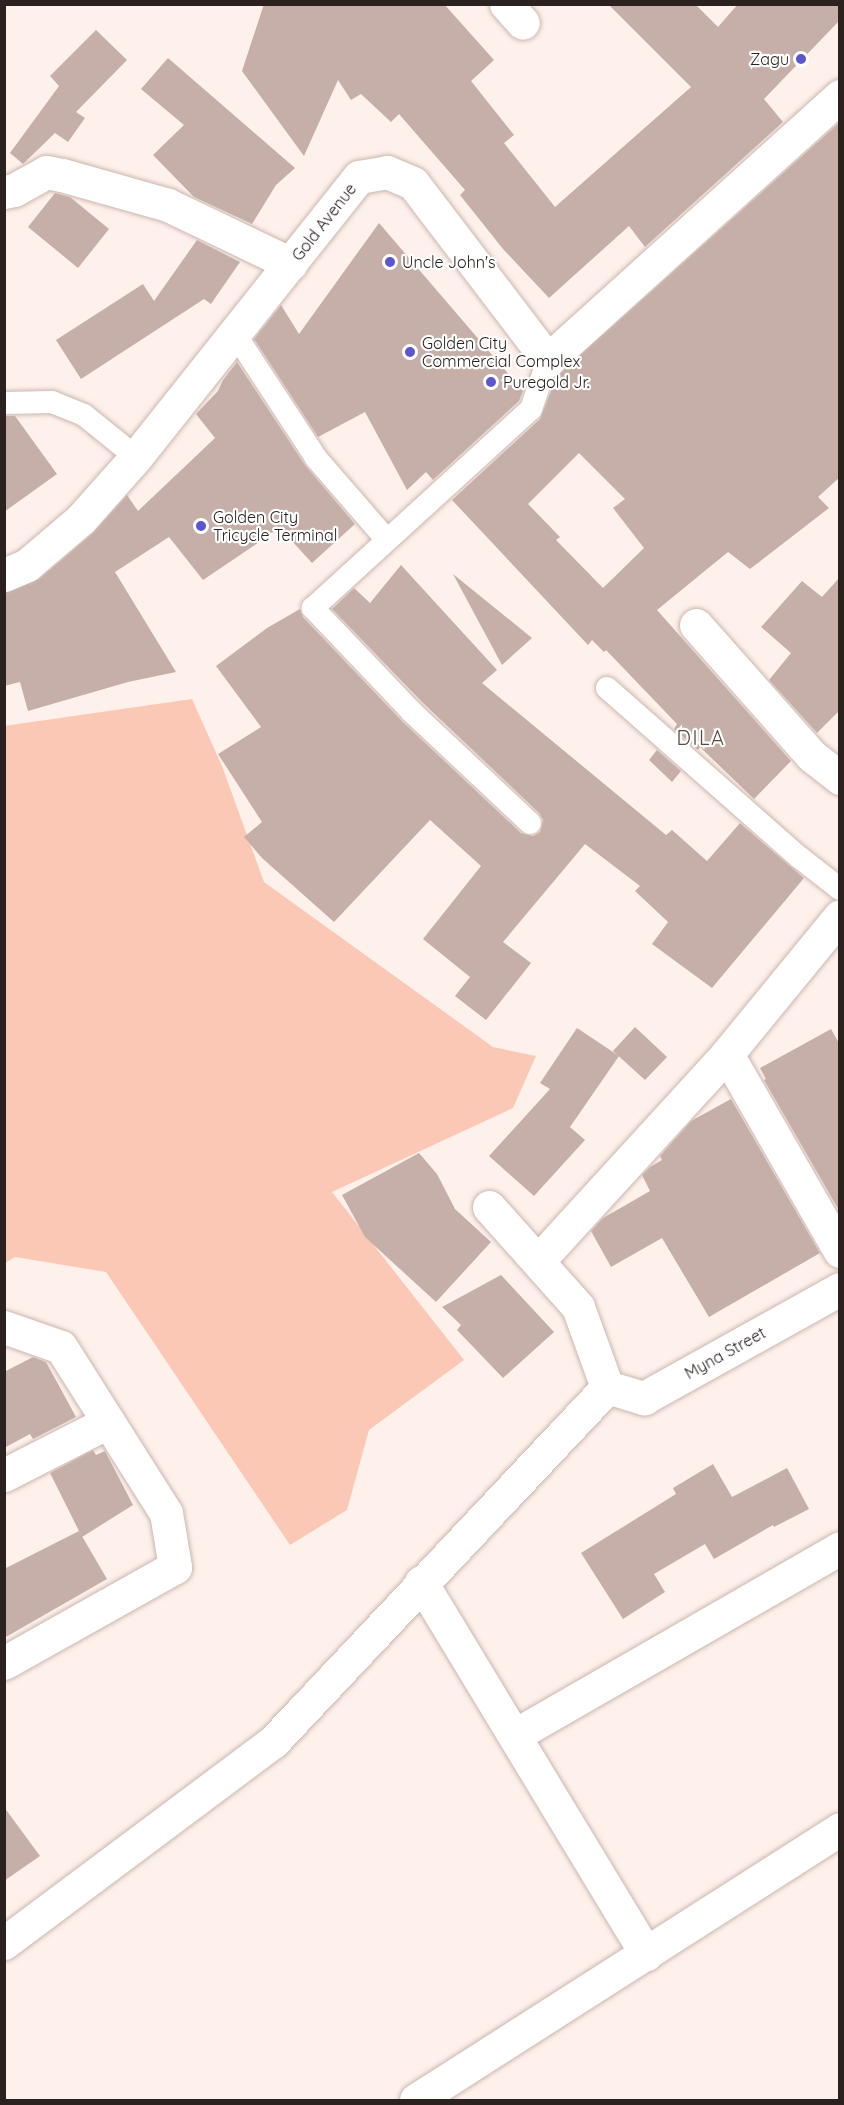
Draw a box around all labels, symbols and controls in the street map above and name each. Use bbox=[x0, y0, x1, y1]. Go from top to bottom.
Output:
place label: Zagu bbox=[750, 49, 789, 69]
marker: Zagu bbox=[794, 52, 808, 66]
street label: Gold Avenue bbox=[288, 179, 360, 265]
place label: Uncle John's bbox=[402, 252, 496, 272]
marker: Uncle John's bbox=[383, 255, 397, 269]
place label: Golden City Commercial Complex bbox=[422, 333, 580, 371]
marker: Golden City Commercial Complex bbox=[403, 345, 417, 359]
place label: Puregold Jr. bbox=[503, 372, 590, 392]
marker: Puregold Jr. bbox=[484, 375, 498, 389]
place label: Golden City Tricycle Terminal bbox=[213, 507, 337, 545]
marker: Golden City Tricycle Terminal bbox=[194, 519, 208, 533]
district label: DILA bbox=[677, 725, 725, 749]
street label: Myna Street bbox=[681, 1323, 769, 1383]

